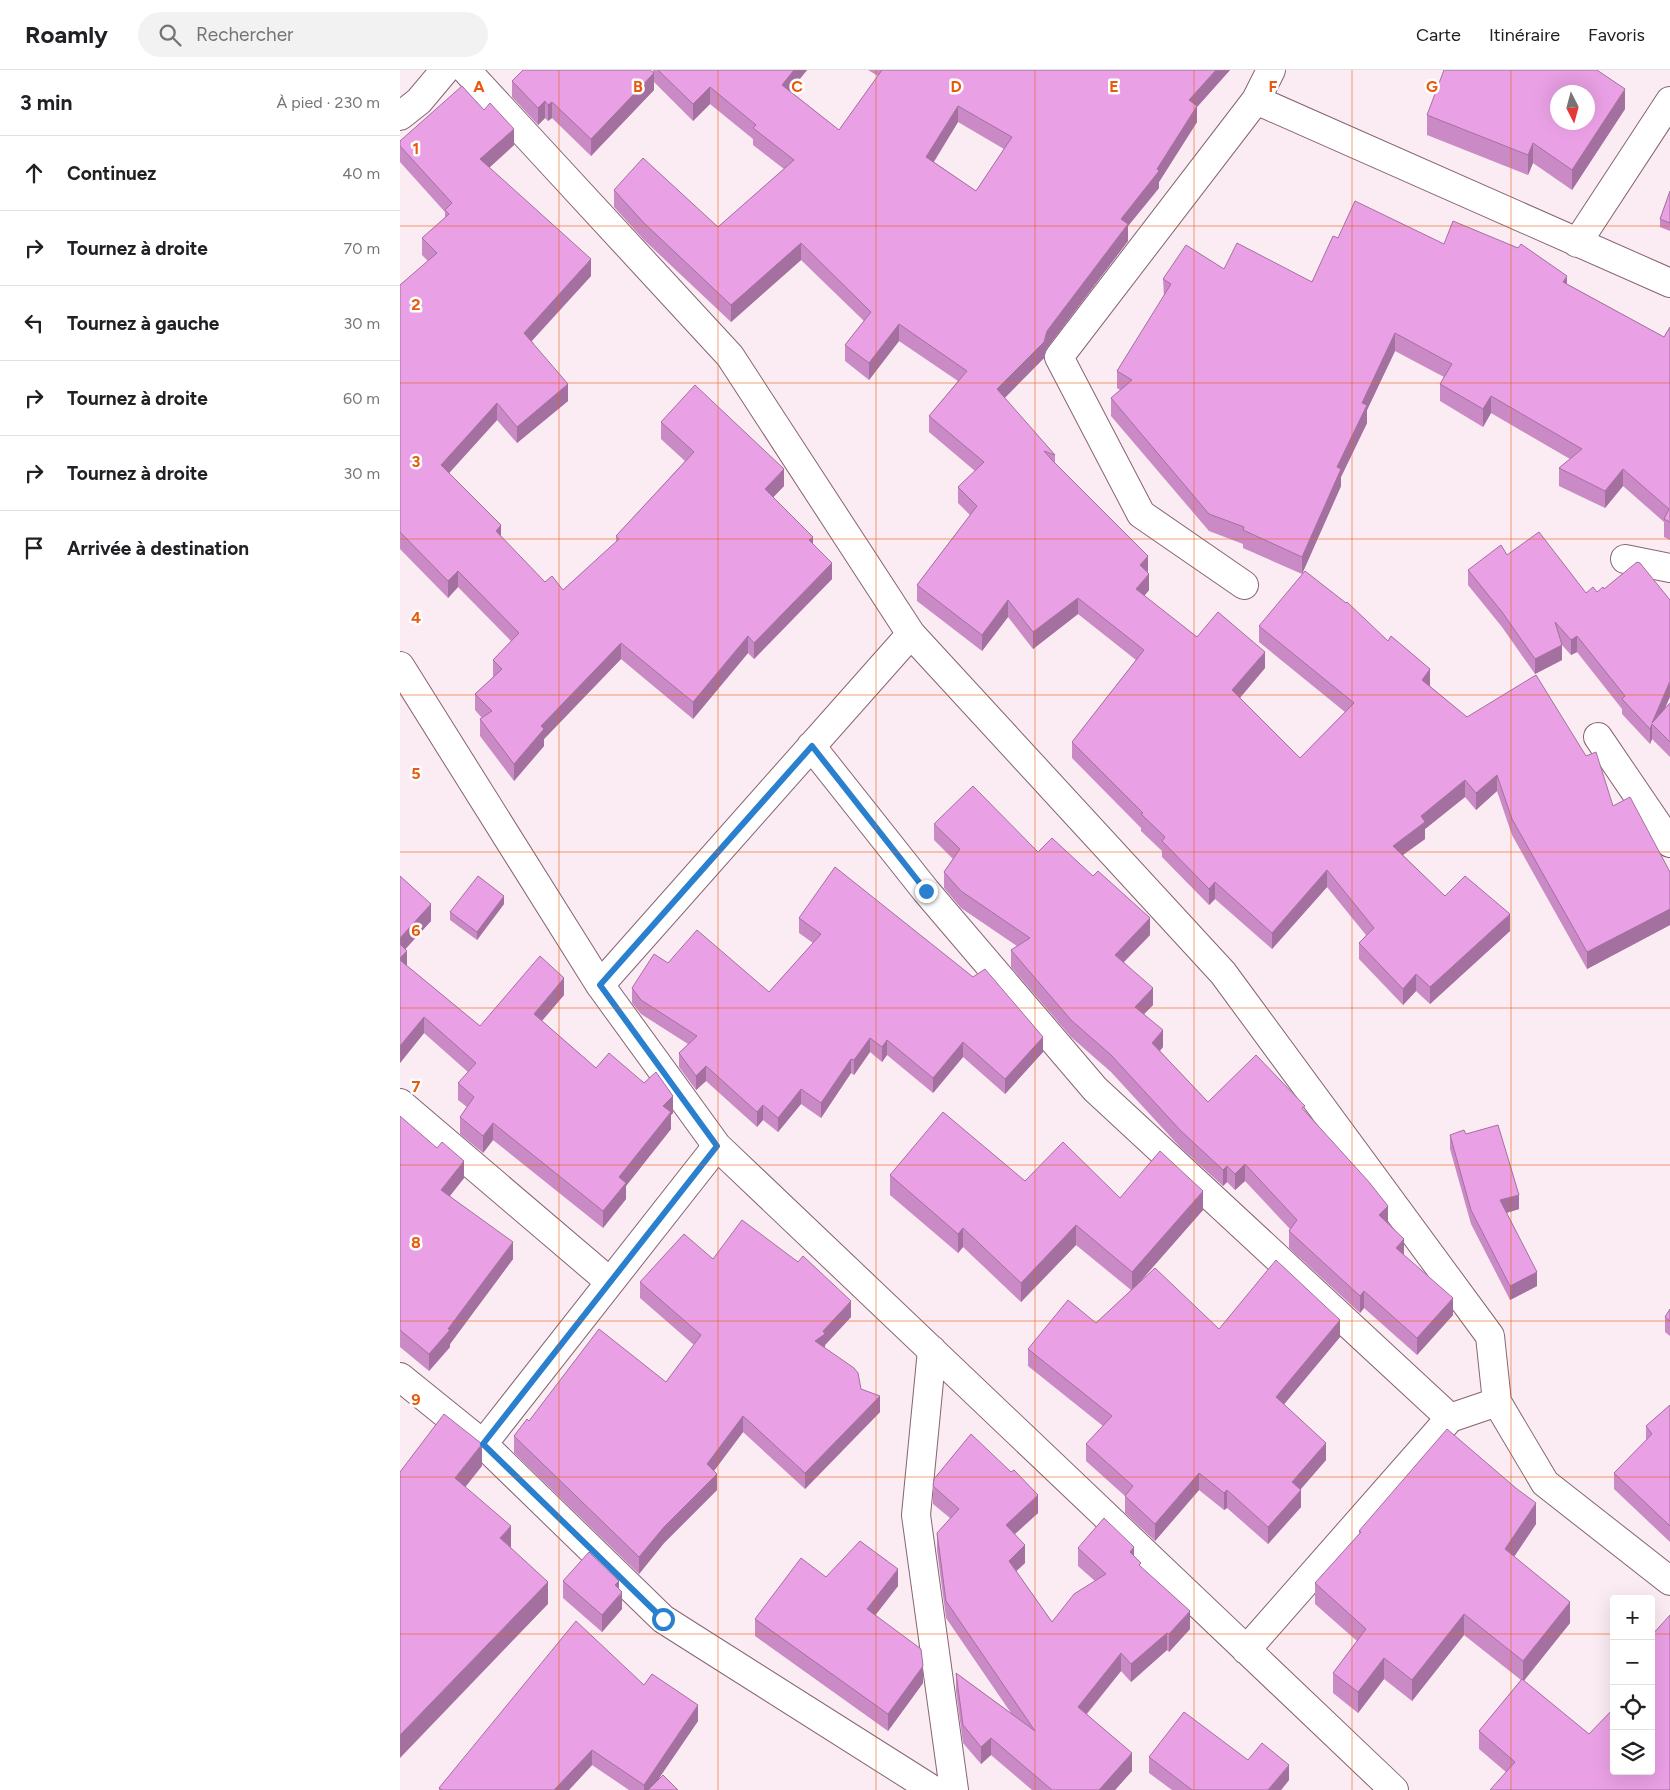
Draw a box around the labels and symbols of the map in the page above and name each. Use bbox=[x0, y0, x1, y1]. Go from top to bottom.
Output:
text: A bbox=[473, 77, 485, 96]
text: B bbox=[633, 77, 643, 96]
text: C bbox=[791, 77, 803, 96]
text: D bbox=[950, 77, 962, 96]
text: E bbox=[1109, 77, 1119, 96]
text: F bbox=[1269, 77, 1278, 96]
text: G bbox=[1426, 77, 1438, 96]
north arrow bbox=[1550, 85, 1595, 130]
text: 1 bbox=[413, 139, 419, 158]
text: 2 bbox=[411, 295, 421, 314]
text: 3 bbox=[412, 452, 421, 471]
text: 4 bbox=[411, 608, 421, 627]
text: 5 bbox=[411, 764, 421, 783]
route end bbox=[915, 880, 938, 903]
text: 6 bbox=[411, 921, 421, 940]
text: 7 bbox=[412, 1077, 421, 1096]
text: 8 bbox=[411, 1233, 421, 1252]
text: 9 bbox=[411, 1390, 421, 1409]
route start bbox=[652, 1608, 675, 1631]

